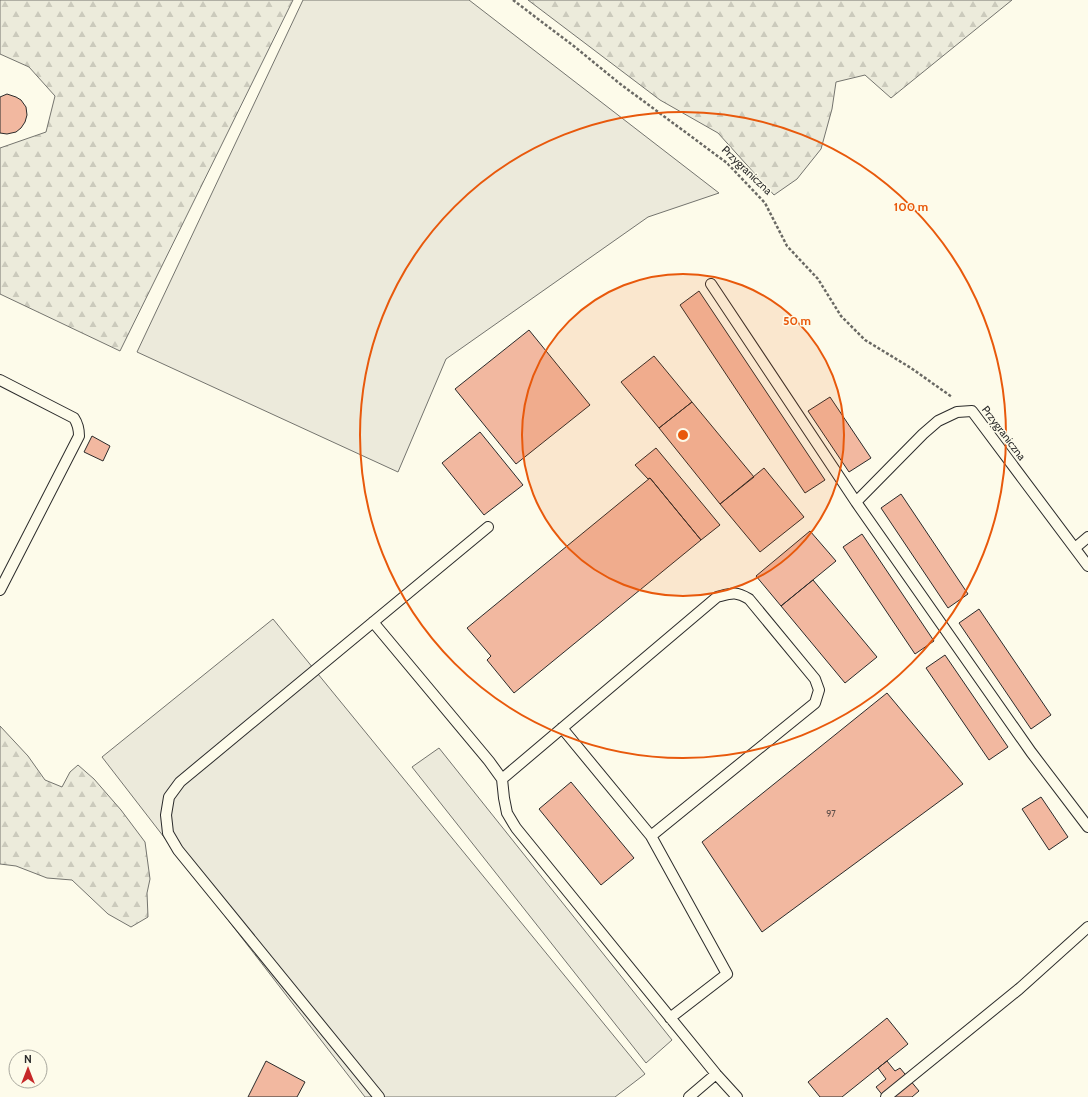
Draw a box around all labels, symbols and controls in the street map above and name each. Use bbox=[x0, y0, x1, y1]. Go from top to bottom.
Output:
street label: Przygraniczna bbox=[719, 143, 776, 198]
text: 100 m bbox=[894, 199, 928, 214]
text: 50 m bbox=[783, 313, 811, 328]
street label: Przygraniczna bbox=[979, 403, 1029, 464]
centre of rings bbox=[676, 428, 690, 442]
house number: 97 bbox=[826, 808, 836, 819]
north arrow bbox=[8, 1049, 48, 1089]
text: N bbox=[24, 1052, 32, 1066]

